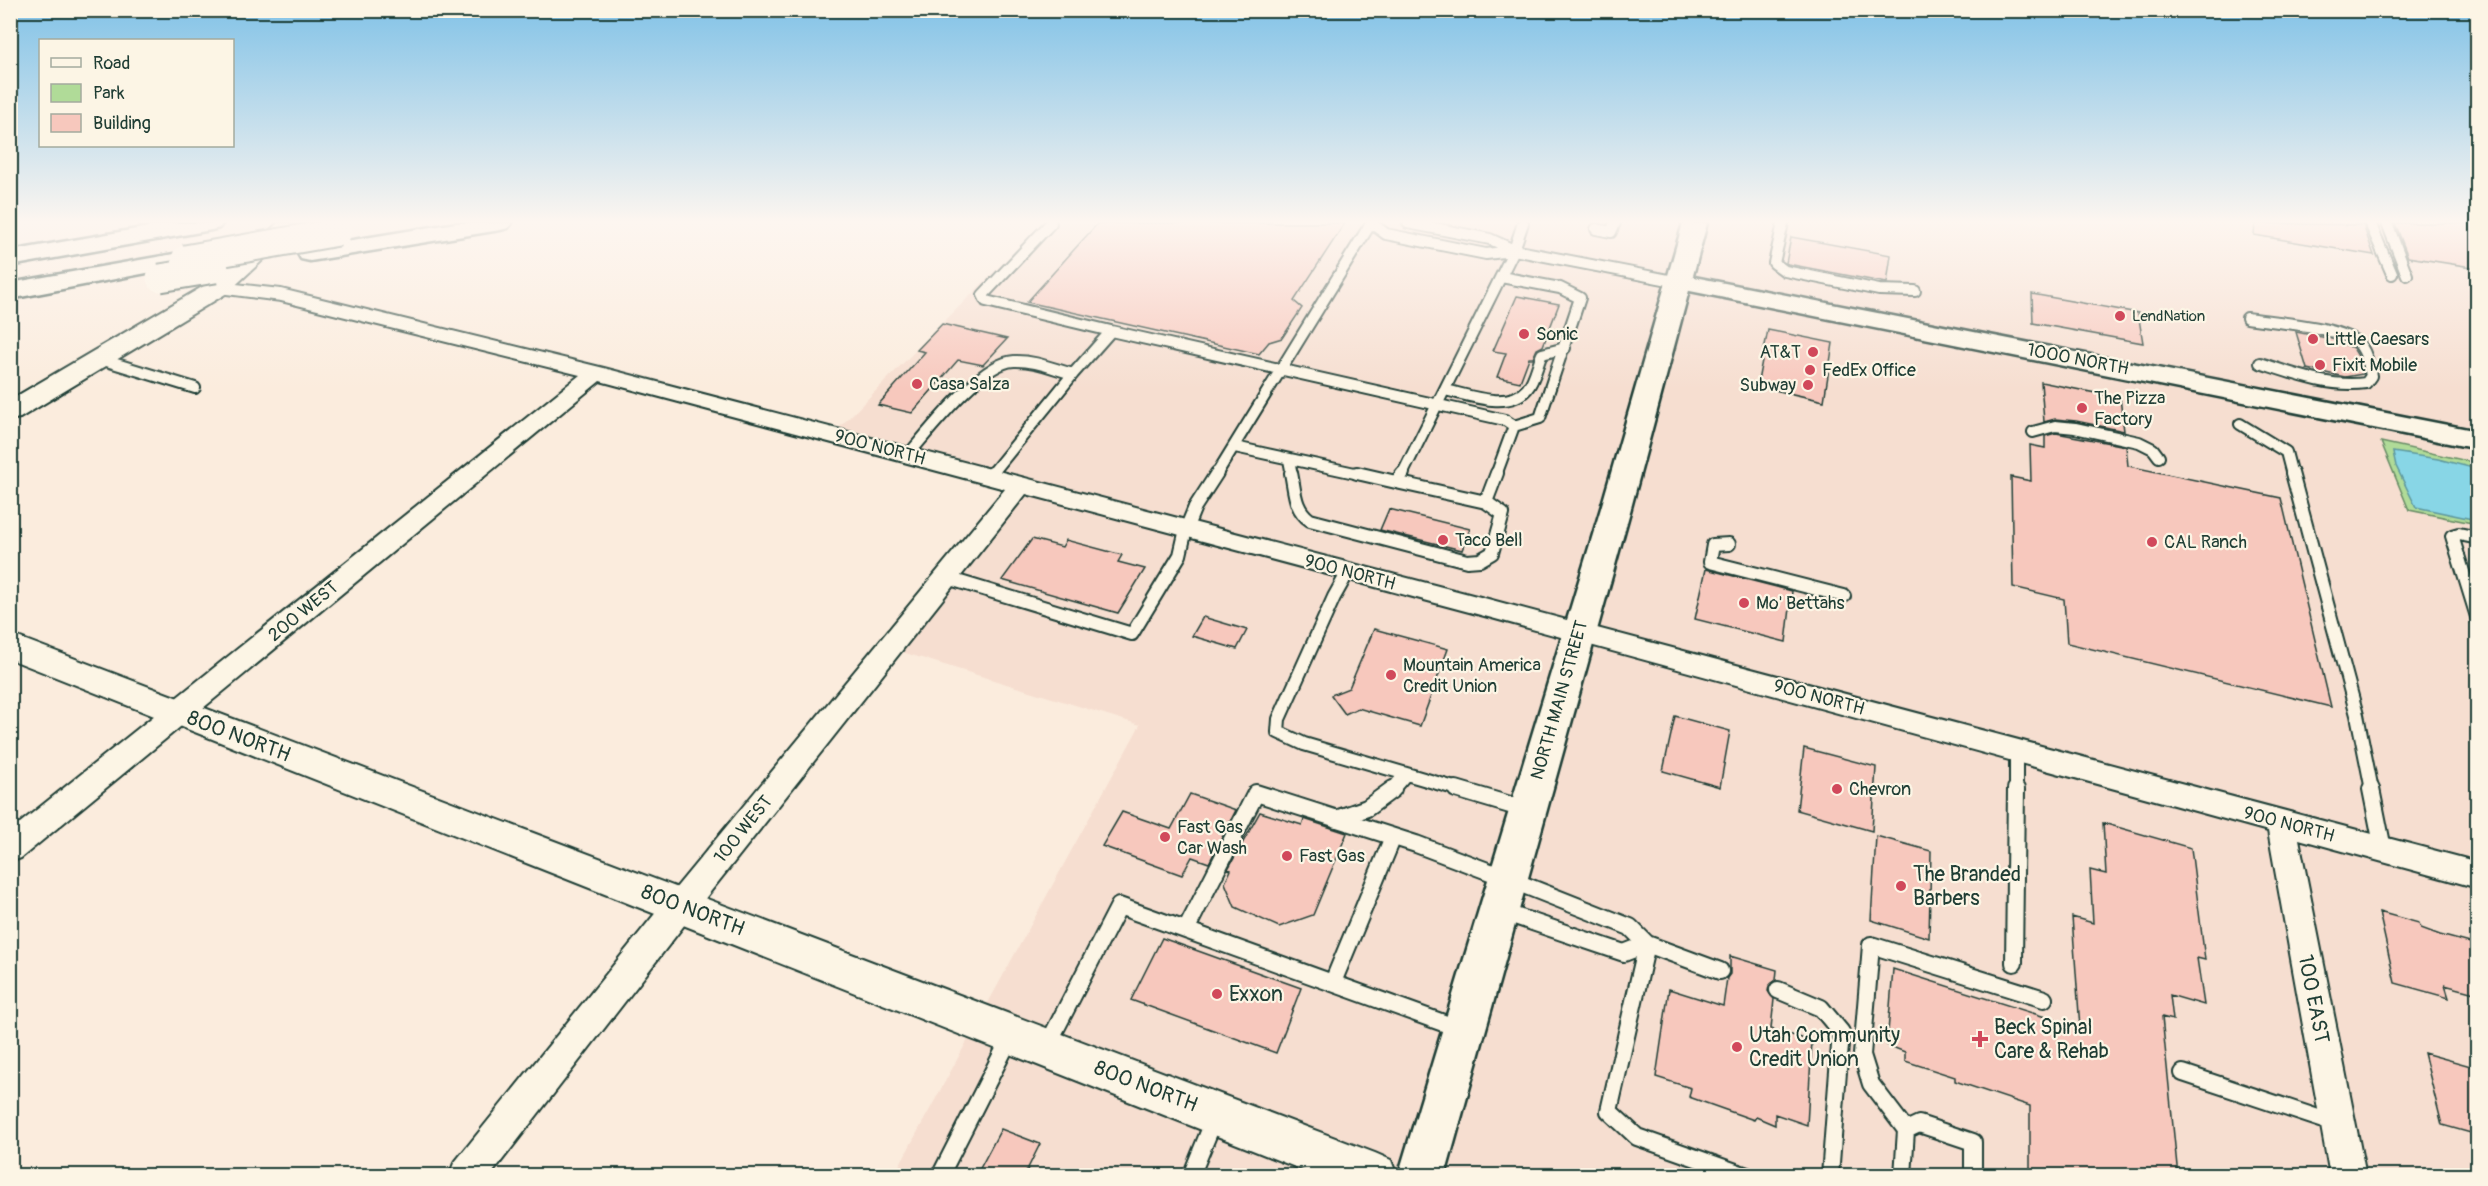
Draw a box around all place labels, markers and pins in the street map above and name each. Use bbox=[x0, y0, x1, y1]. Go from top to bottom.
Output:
place label: LendNation bbox=[2132, 307, 2205, 326]
marker: LendNation bbox=[2113, 309, 2127, 323]
place label: Sonic bbox=[1536, 323, 1579, 346]
marker: Sonic bbox=[1517, 327, 1531, 341]
place label: Little Caesars bbox=[2325, 328, 2429, 351]
marker: Little Caesars bbox=[2306, 332, 2320, 346]
place label: AT&T bbox=[1760, 341, 1801, 364]
marker: AT&T bbox=[1806, 345, 1820, 359]
place label: Fixit Mobile bbox=[2332, 354, 2417, 377]
marker: Fixit Mobile bbox=[2313, 358, 2327, 372]
place label: FedEx Office bbox=[1822, 359, 1916, 382]
marker: FedEx Office bbox=[1803, 363, 1817, 377]
place label: Casa Salza bbox=[929, 373, 1010, 396]
place label: Subway bbox=[1739, 374, 1796, 397]
marker: Casa Salza bbox=[910, 377, 924, 391]
marker: Subway bbox=[1801, 378, 1815, 392]
place label: The Pizza Factory bbox=[2094, 387, 2165, 431]
marker: The Pizza Factory bbox=[2075, 401, 2089, 415]
place label: Taco Bell bbox=[1455, 529, 1523, 552]
place label: CAL Ranch bbox=[2164, 531, 2247, 554]
marker: Taco Bell bbox=[1436, 533, 1450, 547]
marker: CAL Ranch bbox=[2145, 535, 2159, 549]
place label: Mo' Bettahs bbox=[1756, 592, 1845, 615]
marker: Mo' Bettahs bbox=[1737, 596, 1751, 610]
place label: Mountain America Credit Union bbox=[1403, 654, 1541, 698]
marker: Mountain America Credit Union bbox=[1384, 668, 1398, 682]
place label: Chevron bbox=[1849, 778, 1911, 801]
marker: Chevron bbox=[1830, 782, 1844, 796]
place label: Fast Gas Car Wash bbox=[1177, 816, 1247, 860]
marker: Fast Gas Car Wash bbox=[1158, 830, 1172, 844]
place label: Fast Gas bbox=[1299, 845, 1365, 868]
marker: Fast Gas bbox=[1280, 849, 1294, 863]
place label: The Branded Barbers bbox=[1913, 861, 2021, 912]
marker: The Branded Barbers bbox=[1894, 879, 1908, 893]
place label: Exxon bbox=[1229, 981, 1283, 1008]
marker: Exxon bbox=[1210, 987, 1224, 1001]
place label: Beck Spinal Care & Rehab bbox=[1994, 1014, 2109, 1065]
place label: Utah Community Credit Union bbox=[1749, 1022, 1900, 1073]
marker: Beck Spinal Care & Rehab bbox=[1971, 1030, 1989, 1048]
marker: Utah Community Credit Union bbox=[1730, 1040, 1744, 1054]

